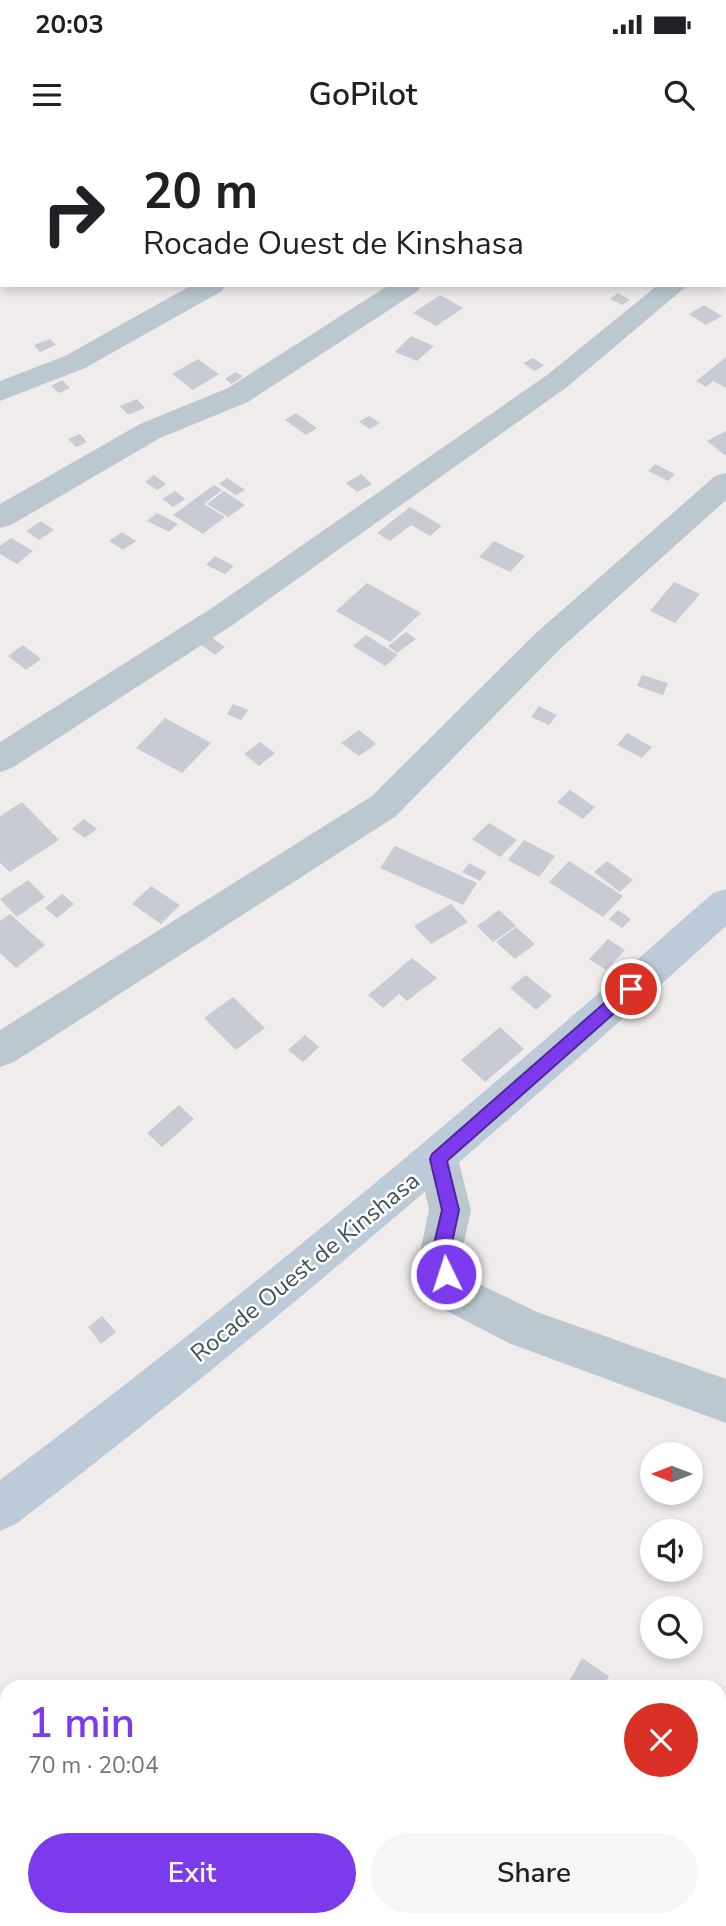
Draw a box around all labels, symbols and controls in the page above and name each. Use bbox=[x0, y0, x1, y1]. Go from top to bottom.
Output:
text: 20:03 bbox=[35, 7, 104, 42]
text: GoPilot bbox=[308, 73, 418, 116]
icon: menu bbox=[28, 76, 66, 114]
icon: search bbox=[660, 76, 698, 114]
text: 20 m bbox=[143, 158, 258, 225]
icon: right bbox=[28, 168, 119, 259]
text: Rocade Ouest de Kinshasa bbox=[143, 222, 524, 265]
pin bbox=[601, 959, 661, 1019]
icon: arrive bbox=[612, 970, 650, 1008]
street label: Rocade Ouest de Kinshasa bbox=[184, 1165, 426, 1369]
position arrow bbox=[409, 1237, 483, 1311]
north arrow bbox=[640, 1442, 704, 1505]
map controls bbox=[640, 1442, 703, 1659]
button: sound bbox=[640, 1519, 703, 1582]
button: search bbox=[640, 1596, 703, 1659]
text: 1 min bbox=[28, 1695, 135, 1752]
button: close bbox=[624, 1703, 698, 1777]
text: 70 m · 20:04 bbox=[28, 1750, 159, 1781]
button: Exit bbox=[28, 1833, 356, 1913]
button: Share bbox=[370, 1833, 698, 1913]

